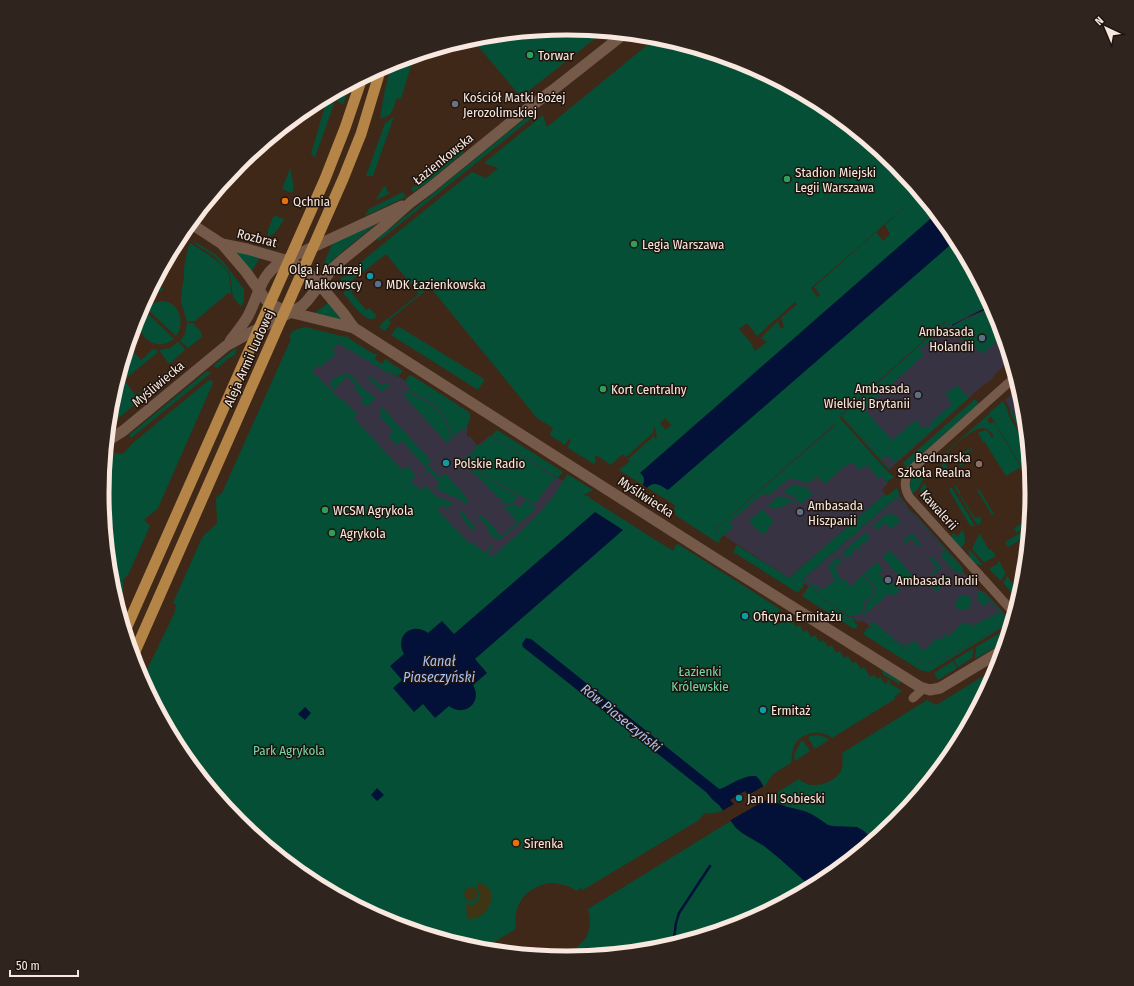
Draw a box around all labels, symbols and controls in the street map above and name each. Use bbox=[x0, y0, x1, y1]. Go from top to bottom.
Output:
north arrow bbox=[1086, 8, 1126, 48]
text: N bbox=[1093, 14, 1106, 28]
place label: Torwar bbox=[538, 48, 574, 63]
marker: Torwar bbox=[525, 50, 535, 60]
place label: Kościół Matki Bożej Jerozolimskiej bbox=[463, 90, 565, 120]
marker: Kościół Matki Bożej Jerozolimskiej bbox=[450, 99, 460, 109]
street label: Łazienkowska bbox=[410, 130, 476, 188]
place label: Stadion Miejski Legii Warszawa bbox=[795, 165, 876, 195]
marker: Stadion Miejski Legii Warszawa bbox=[782, 174, 792, 184]
place label: Qchnia bbox=[293, 194, 330, 209]
marker: Qchnia bbox=[280, 196, 290, 206]
street label: Rozbrat bbox=[236, 226, 279, 250]
place label: Legia Warszawa bbox=[642, 237, 724, 252]
marker: Legia Warszawa bbox=[629, 239, 639, 249]
place label: Olga i Andrzej Małkowscy bbox=[289, 262, 362, 292]
marker: Olga i Andrzej Małkowscy bbox=[365, 271, 375, 281]
place label: MDK Łazienkowska bbox=[386, 277, 486, 292]
marker: MDK Łazienkowska bbox=[373, 279, 383, 289]
street label: Aleja Armii Ludowej bbox=[221, 307, 277, 409]
place label: Ambasada Holandii bbox=[919, 324, 974, 354]
marker: Ambasada Holandii bbox=[977, 333, 987, 343]
street label: Myśliwiecka bbox=[129, 358, 187, 410]
place label: Ambasada Wielkiej Brytanii bbox=[824, 381, 910, 411]
place label: Kort Centralny bbox=[611, 382, 687, 397]
marker: Kort Centralny bbox=[598, 384, 608, 394]
marker: Ambasada Wielkiej Brytanii bbox=[913, 390, 923, 400]
place label: Bednarska Szkoła Realna bbox=[898, 450, 971, 480]
place label: Polskie Radio bbox=[454, 456, 526, 471]
marker: Polskie Radio bbox=[441, 458, 451, 468]
marker: Bednarska Szkoła Realna bbox=[974, 459, 984, 469]
street label: Myśliwiecka bbox=[615, 473, 677, 521]
street label: Kawalerii bbox=[917, 487, 961, 533]
place label: Ambasada Hiszpanii bbox=[808, 498, 863, 528]
place label: WCSM Agrykola bbox=[333, 503, 414, 518]
marker: WCSM Agrykola bbox=[320, 505, 330, 515]
marker: Ambasada Hiszpanii bbox=[795, 507, 805, 517]
place label: Agrykola bbox=[340, 526, 386, 541]
marker: Agrykola bbox=[327, 528, 337, 538]
place label: Ambasada Indii bbox=[896, 573, 978, 588]
marker: Ambasada Indii bbox=[883, 575, 893, 585]
place label: Oficyna Ermitażu bbox=[753, 609, 842, 624]
marker: Oficyna Ermitażu bbox=[740, 611, 750, 621]
water label: Kanał Piaseczyński bbox=[403, 653, 475, 686]
park label: Łazienki Królewskie bbox=[671, 664, 729, 694]
water label: Rów Piaseczyński bbox=[577, 680, 665, 756]
place label: Ermitaż bbox=[771, 703, 810, 718]
marker: Ermitaż bbox=[758, 705, 768, 715]
park label: Park Agrykola bbox=[253, 743, 325, 758]
place label: Jan III Sobieski bbox=[747, 791, 825, 806]
marker: Jan III Sobieski bbox=[734, 793, 744, 803]
place label: Sirenka bbox=[524, 836, 563, 851]
marker: Sirenka bbox=[511, 838, 521, 848]
scale bar bbox=[10, 952, 78, 978]
text: 50 m bbox=[16, 959, 40, 973]

